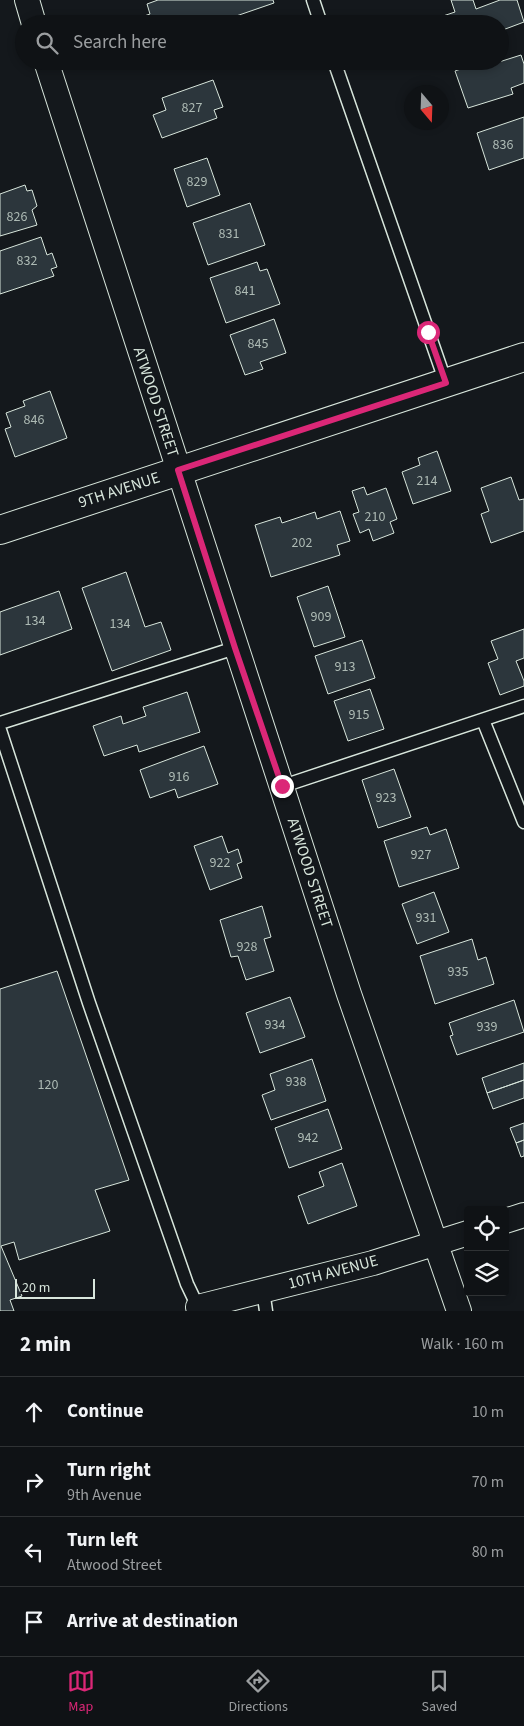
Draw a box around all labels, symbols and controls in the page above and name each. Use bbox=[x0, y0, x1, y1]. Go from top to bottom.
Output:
search box bbox=[15, 15, 509, 70]
icon: search bbox=[33, 29, 61, 57]
text: Search here bbox=[73, 29, 167, 56]
north arrow bbox=[404, 85, 449, 130]
house number: 827 bbox=[182, 98, 202, 118]
house number: 836 bbox=[493, 135, 513, 155]
house number: 829 bbox=[187, 172, 207, 192]
house number: 826 bbox=[7, 207, 27, 227]
house number: 831 bbox=[219, 224, 239, 244]
house number: 832 bbox=[17, 251, 37, 271]
house number: 841 bbox=[235, 281, 255, 301]
route start bbox=[417, 321, 440, 344]
house number: 845 bbox=[248, 334, 268, 354]
street label: ATWOOD STREET bbox=[128, 344, 184, 460]
house number: 846 bbox=[24, 410, 44, 430]
street label: 9TH AVENUE bbox=[75, 466, 163, 514]
house number: 214 bbox=[417, 471, 437, 491]
house number: 210 bbox=[365, 507, 385, 527]
house number: 202 bbox=[292, 533, 312, 553]
house number: 909 bbox=[311, 607, 331, 627]
house number: 134 bbox=[25, 611, 45, 631]
house number: 134 bbox=[110, 614, 130, 634]
house number: 913 bbox=[335, 657, 355, 677]
house number: 915 bbox=[349, 705, 369, 725]
house number: 916 bbox=[169, 767, 189, 787]
route end bbox=[271, 775, 294, 798]
house number: 923 bbox=[376, 788, 396, 808]
street label: ATWOOD STREET bbox=[282, 815, 338, 931]
house number: 927 bbox=[411, 845, 431, 865]
house number: 922 bbox=[210, 853, 230, 873]
house number: 931 bbox=[416, 908, 436, 928]
house number: 928 bbox=[237, 937, 257, 957]
house number: 935 bbox=[448, 962, 468, 982]
house number: 934 bbox=[265, 1015, 285, 1035]
house number: 939 bbox=[477, 1017, 497, 1037]
house number: 938 bbox=[286, 1072, 306, 1092]
house number: 120 bbox=[38, 1075, 58, 1095]
house number: 942 bbox=[298, 1128, 318, 1148]
map controls bbox=[464, 1206, 509, 1296]
button: locate bbox=[464, 1206, 509, 1251]
street label: 10TH AVENUE bbox=[286, 1249, 380, 1295]
button: layers bbox=[464, 1251, 509, 1296]
scale bar bbox=[15, 1276, 95, 1299]
text: 20 m bbox=[22, 1278, 50, 1298]
text: 2 min bbox=[20, 1329, 71, 1359]
text: Walk · 160 m bbox=[421, 1333, 504, 1355]
icon: ahead bbox=[20, 1398, 48, 1426]
text: Continue bbox=[67, 1398, 144, 1425]
text: 10 m bbox=[472, 1401, 504, 1423]
text: Turn right bbox=[67, 1457, 151, 1484]
icon: right bbox=[20, 1468, 48, 1496]
text: 70 m bbox=[472, 1471, 504, 1493]
text: 9th Avenue bbox=[67, 1484, 142, 1506]
text: Turn left bbox=[67, 1527, 138, 1554]
icon: left bbox=[20, 1538, 48, 1566]
text: 80 m bbox=[472, 1541, 504, 1563]
text: Atwood Street bbox=[67, 1554, 162, 1576]
icon: arrive bbox=[20, 1608, 48, 1636]
text: Arrive at destination bbox=[67, 1608, 238, 1635]
tab: Map bbox=[67, 1667, 95, 1717]
tab: Directions bbox=[229, 1667, 288, 1717]
tab: Saved bbox=[421, 1667, 457, 1717]

